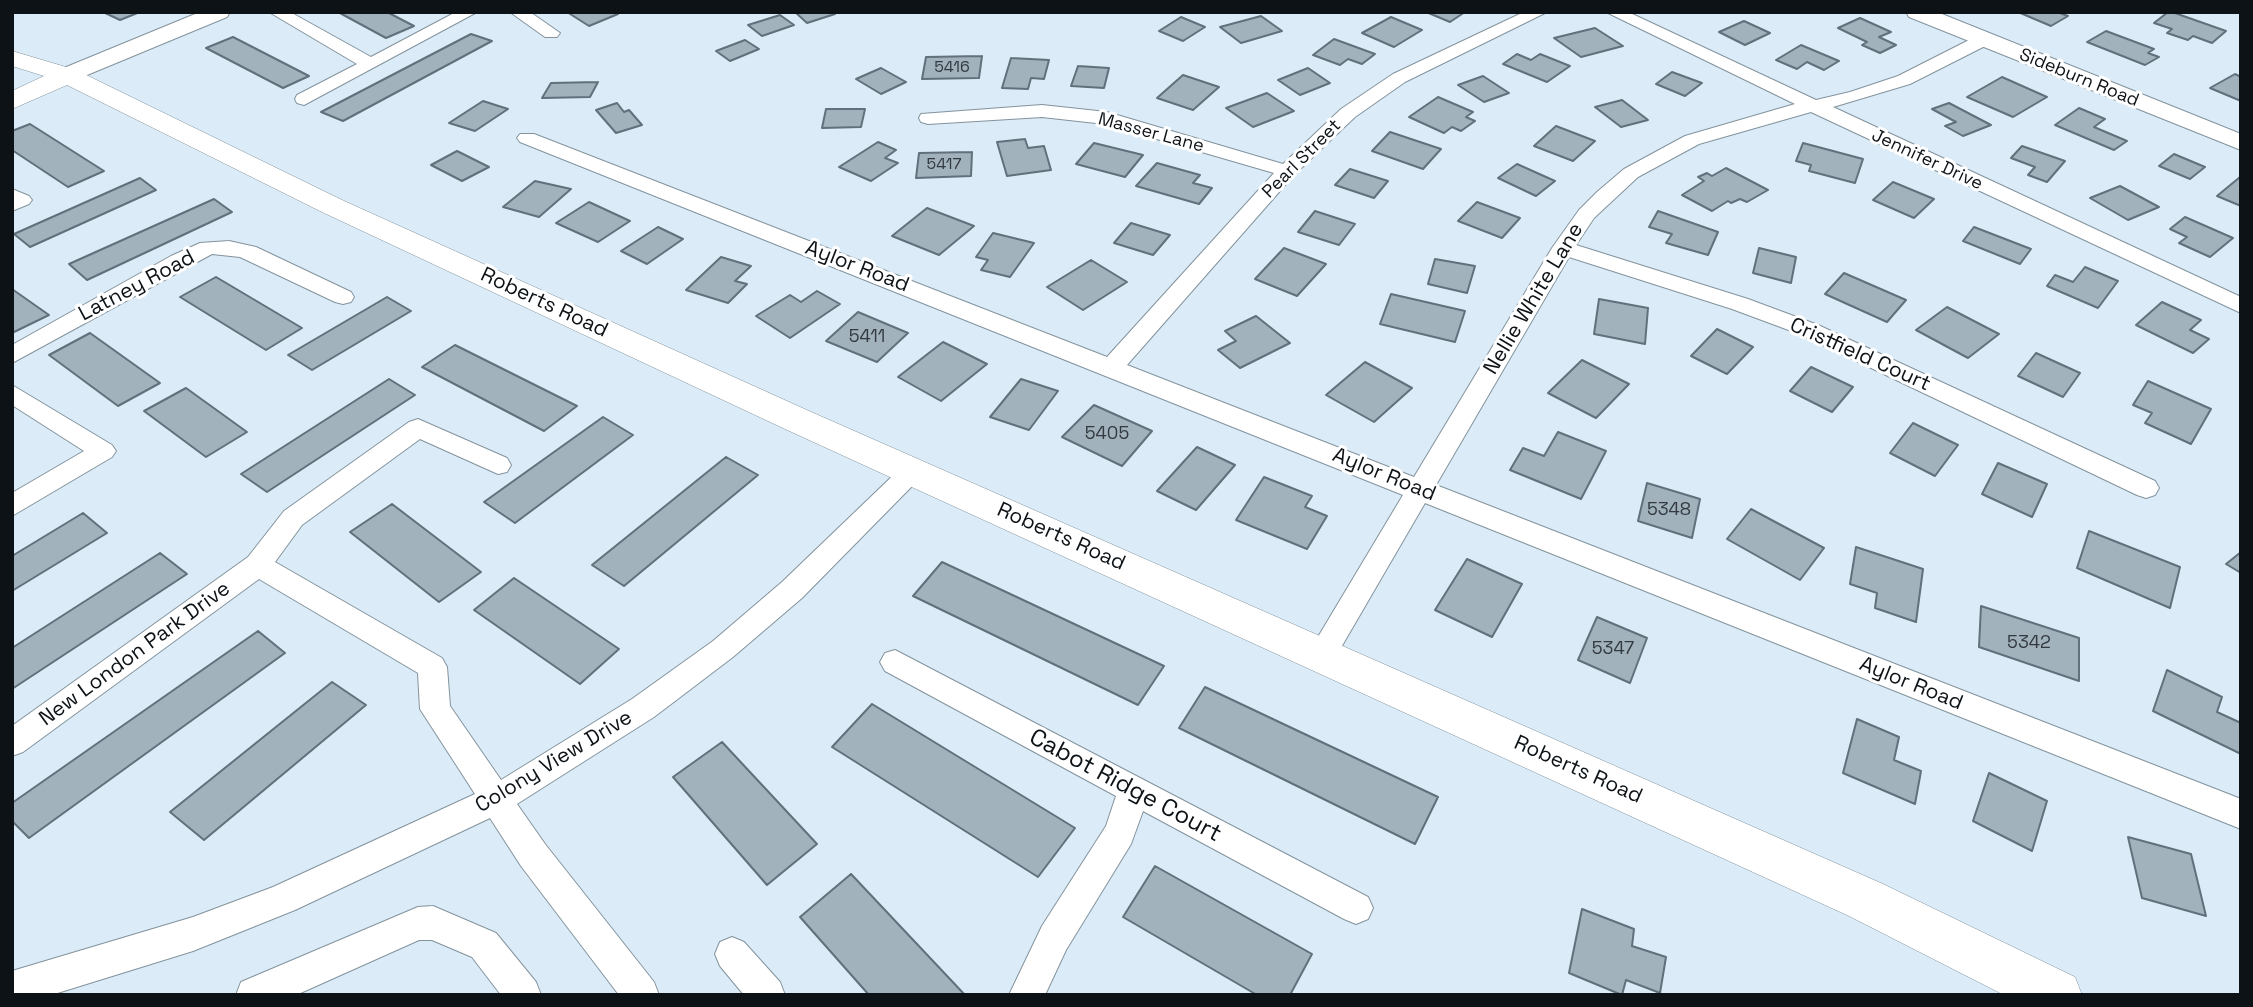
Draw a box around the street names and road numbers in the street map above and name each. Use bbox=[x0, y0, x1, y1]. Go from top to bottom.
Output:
street label: Sideburn Road bbox=[2016, 44, 2142, 112]
street label: Masser Lane bbox=[1096, 108, 1206, 158]
street label: Pearl Street bbox=[1258, 115, 1346, 203]
street label: Jennifer Drive bbox=[1868, 125, 1986, 195]
street label: Nellie White Lane bbox=[1479, 219, 1589, 379]
street label: Aylor Road bbox=[802, 236, 912, 298]
street label: Latney Road bbox=[75, 245, 199, 327]
street label: Roberts Road bbox=[476, 262, 612, 344]
street label: Cristfield Court bbox=[1786, 313, 1934, 397]
street label: Aylor Road bbox=[1329, 443, 1439, 507]
street label: Roberts Road bbox=[993, 497, 1129, 577]
street label: New London Park Drive bbox=[35, 576, 235, 732]
street label: Aylor Road bbox=[1856, 652, 1966, 716]
street label: Colony View Drive bbox=[471, 705, 637, 819]
street label: Cabot Ridge Court bbox=[1024, 723, 1226, 849]
street label: Roberts Road bbox=[1510, 730, 1646, 810]

